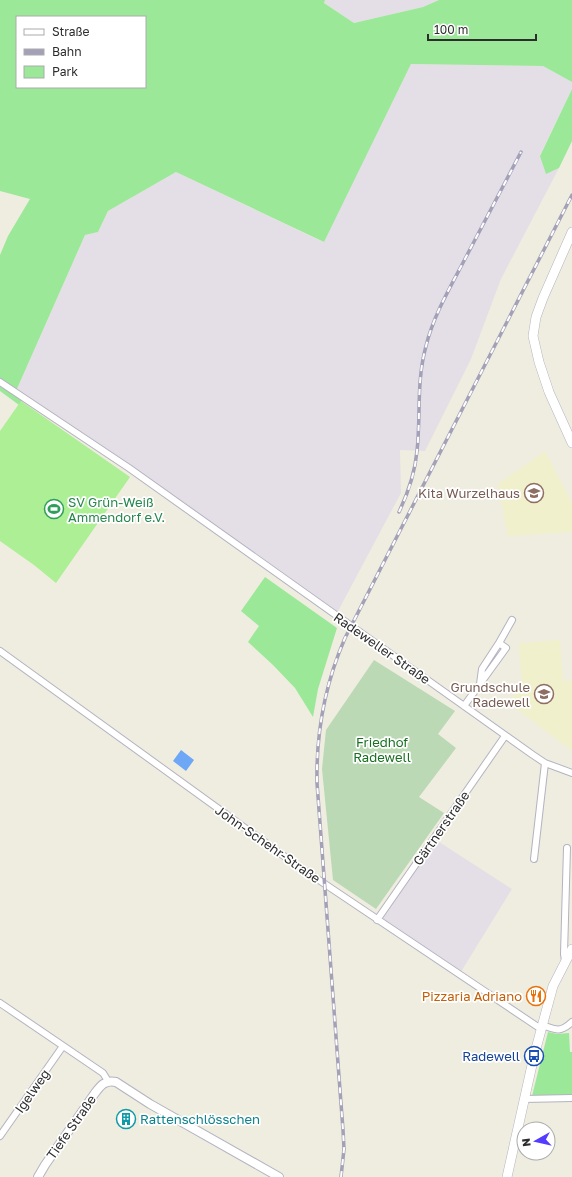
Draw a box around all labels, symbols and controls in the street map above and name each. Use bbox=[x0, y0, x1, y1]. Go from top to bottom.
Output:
legend bbox=[16, 16, 146, 88]
scale bar bbox=[428, 16, 536, 42]
text: 100 m bbox=[434, 22, 468, 37]
text: Straße bbox=[52, 24, 90, 39]
text: Bahn bbox=[52, 44, 82, 59]
text: Park bbox=[52, 64, 78, 79]
school or university icon: Kita Wurzelhaus bbox=[523, 482, 545, 504]
place label: Kita Wurzelhaus bbox=[418, 485, 520, 501]
place label: SV Grün-Weiß Ammendorf e.V. bbox=[68, 494, 165, 525]
sports icon: SV Grün-Weiß Ammendorf e.V. bbox=[43, 498, 65, 520]
street label: Radeweller Straße bbox=[331, 609, 433, 687]
place label: Grundschule Radewell bbox=[451, 679, 530, 710]
school or university icon: Grundschule Radewell bbox=[533, 683, 555, 705]
park label: Friedhof Radewell bbox=[353, 734, 411, 765]
street label: Gärtnerstraße bbox=[409, 788, 473, 868]
street label: John-Schehr-Straße bbox=[212, 802, 324, 886]
restaurant icon: Pizzaria Adriano bbox=[525, 985, 547, 1007]
place label: Pizzaria Adriano bbox=[422, 988, 522, 1004]
bus stop icon: Radewell bbox=[523, 1045, 545, 1067]
place label: Radewell bbox=[462, 1048, 520, 1064]
street label: Igelweg bbox=[11, 1066, 53, 1116]
street label: Tiefe Straße bbox=[43, 1092, 99, 1162]
building icon: Rattenschlösschen bbox=[115, 1108, 137, 1130]
place label: Rattenschlösschen bbox=[140, 1111, 260, 1127]
north arrow bbox=[516, 1121, 556, 1161]
text: N bbox=[519, 1137, 533, 1148]

